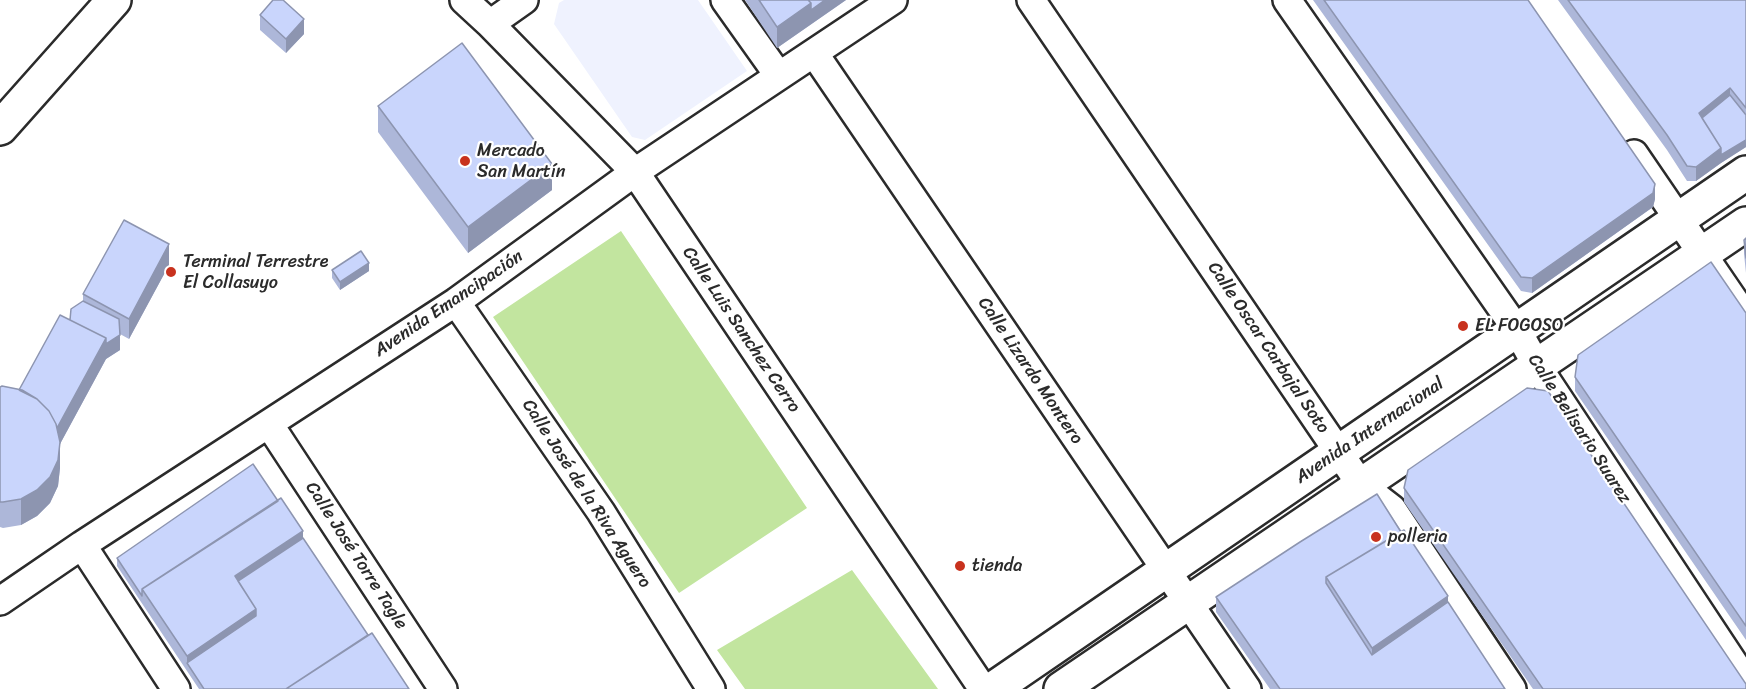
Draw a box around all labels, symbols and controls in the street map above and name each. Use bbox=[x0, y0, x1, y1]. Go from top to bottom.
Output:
place label: Mercado San Martín bbox=[477, 140, 565, 182]
marker: Mercado San Martín bbox=[458, 154, 472, 168]
street label: Calle Luis Sanchez Cerro bbox=[677, 243, 805, 417]
street label: Avenida Emancipación bbox=[370, 246, 528, 362]
place label: Terminal Terrestre El Collasuyo bbox=[183, 251, 328, 294]
street label: Calle Oscar Carbajal Soto bbox=[1202, 258, 1334, 438]
marker: Terminal Terrestre El Collasuyo bbox=[164, 265, 178, 279]
street label: Calle Lizardo Montero bbox=[973, 293, 1087, 449]
place label: EL FOGOSO bbox=[1475, 315, 1564, 337]
marker: EL FOGOSO bbox=[1456, 319, 1470, 333]
street label: Calle Belisario Suarez bbox=[1523, 350, 1635, 508]
street label: Avenida Internacional bbox=[1292, 373, 1448, 489]
street label: Calle José de la Riva Aguero bbox=[517, 396, 655, 592]
street label: Calle José Torre Tagle bbox=[300, 478, 412, 634]
place label: polleria bbox=[1388, 526, 1448, 548]
marker: polleria bbox=[1369, 530, 1383, 544]
place label: tienda bbox=[972, 555, 1022, 577]
marker: tienda bbox=[953, 559, 967, 573]

